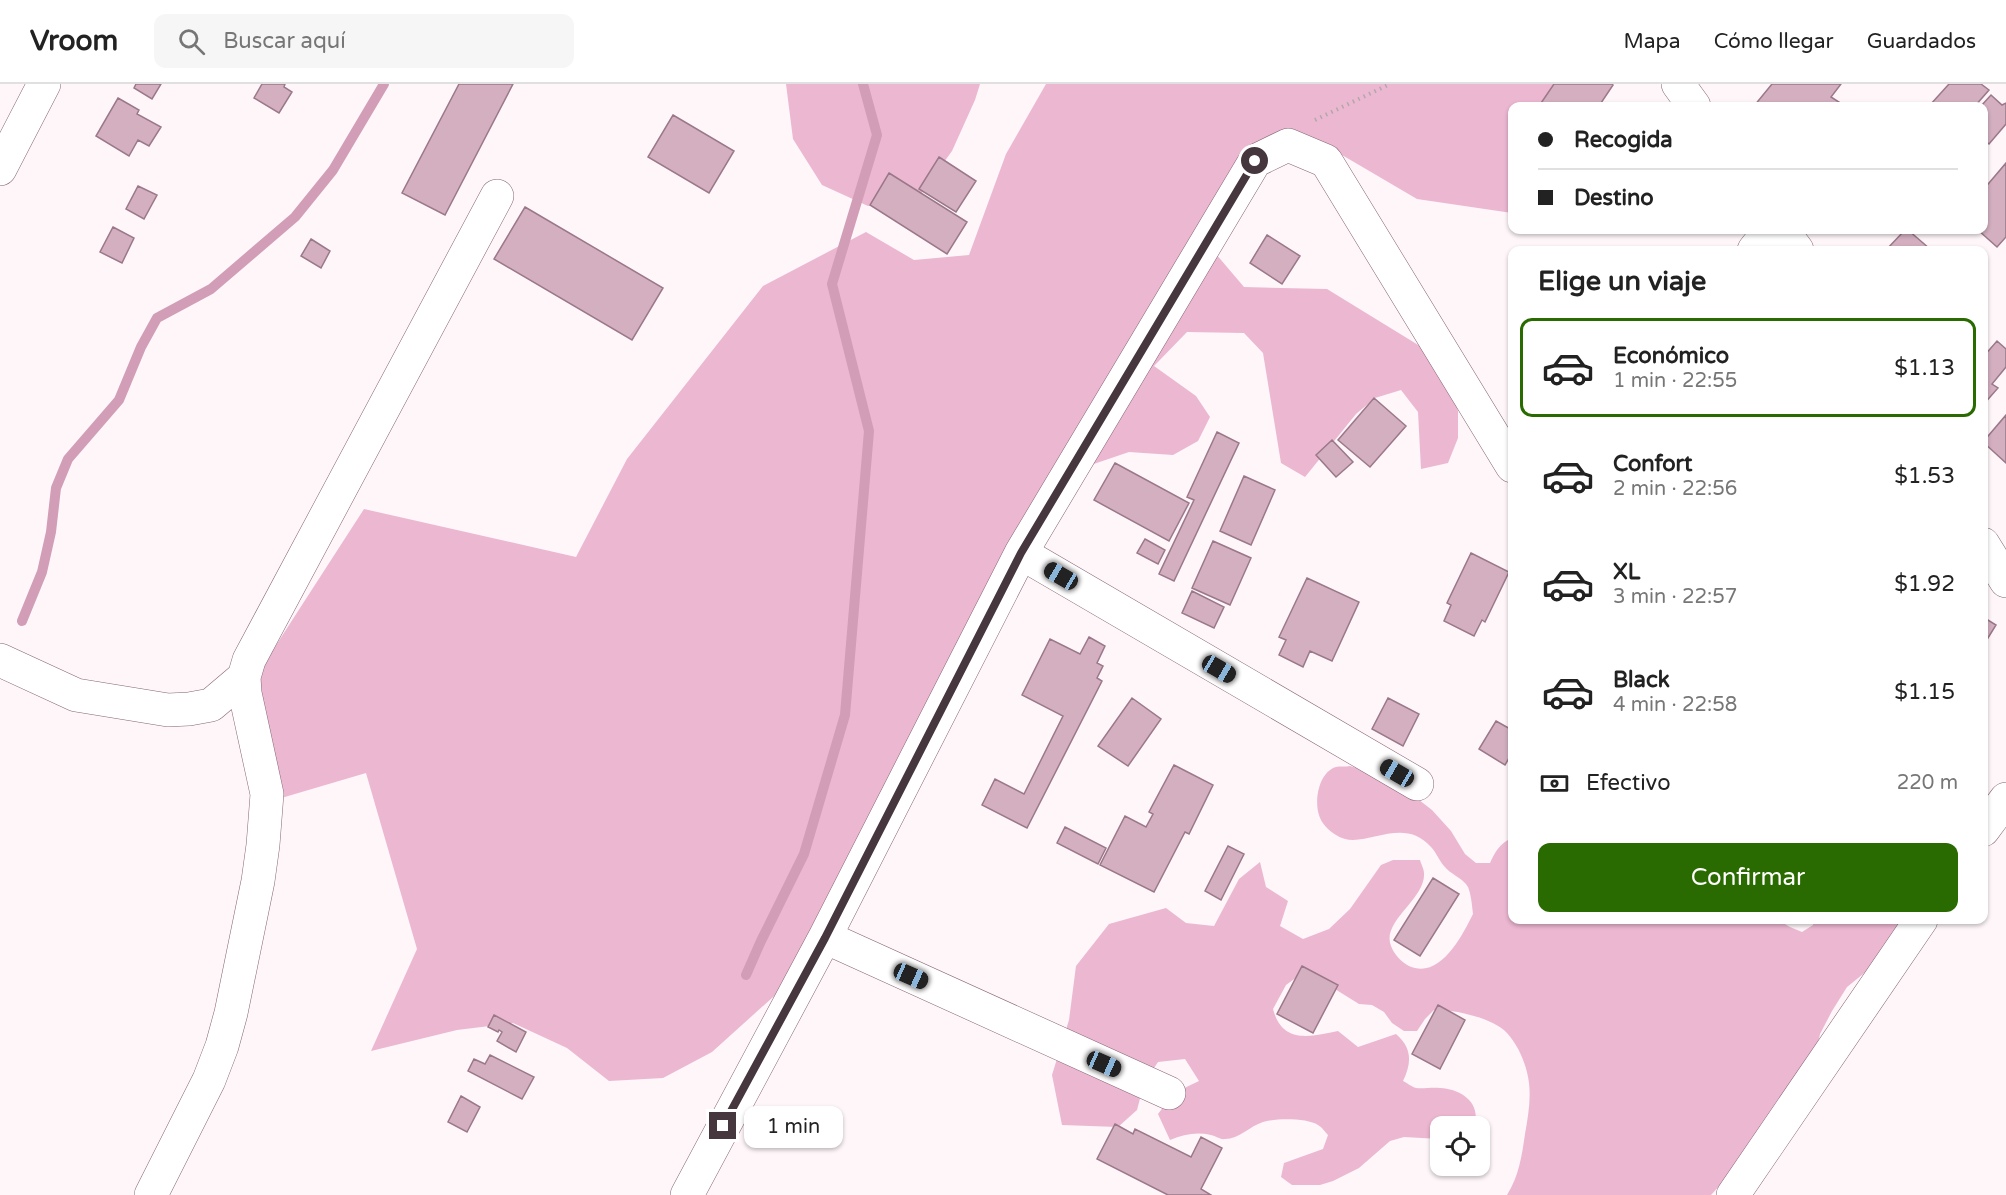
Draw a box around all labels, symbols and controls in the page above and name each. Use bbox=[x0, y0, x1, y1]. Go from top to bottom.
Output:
search box bbox=[154, 14, 574, 68]
text: Vroom bbox=[30, 24, 118, 58]
icon: search bbox=[175, 25, 208, 58]
text: Buscar aquí bbox=[223, 28, 346, 54]
text: Mapa bbox=[1623, 29, 1681, 54]
text: Cómo llegar bbox=[1714, 29, 1834, 54]
text: Guardados bbox=[1867, 29, 1976, 54]
text: Recogida bbox=[1574, 127, 1673, 153]
route start bbox=[1241, 147, 1268, 174]
text: Destino bbox=[1574, 185, 1654, 211]
text: Elige un viaje bbox=[1538, 265, 1706, 298]
icon: car bbox=[1541, 341, 1595, 395]
text: Económico bbox=[1613, 343, 1729, 369]
text: $1.13 bbox=[1894, 355, 1955, 381]
text: 1 min · 22:55 bbox=[1613, 369, 1737, 393]
icon: car bbox=[1541, 449, 1595, 503]
text: Confort bbox=[1613, 451, 1692, 477]
text: $1.53 bbox=[1894, 463, 1955, 489]
text: 2 min · 22:56 bbox=[1613, 477, 1737, 501]
icon: car bbox=[1541, 557, 1595, 611]
car bbox=[1041, 559, 1081, 593]
text: XL bbox=[1613, 559, 1640, 585]
text: $1.92 bbox=[1894, 571, 1955, 597]
text: 3 min · 22:57 bbox=[1613, 585, 1737, 609]
car bbox=[1199, 652, 1239, 686]
icon: car bbox=[1541, 665, 1595, 719]
text: Black bbox=[1613, 667, 1670, 693]
text: $1.15 bbox=[1894, 679, 1955, 705]
text: 4 min · 22:58 bbox=[1613, 693, 1737, 717]
car bbox=[1377, 756, 1417, 790]
icon: cash bbox=[1538, 767, 1571, 800]
text: Efectivo bbox=[1586, 770, 1671, 796]
text: 220 m bbox=[1897, 771, 1958, 795]
button: Confirmar bbox=[1538, 843, 1958, 912]
car bbox=[891, 960, 931, 992]
car bbox=[1084, 1048, 1124, 1080]
callout: 1 min bbox=[744, 1105, 843, 1147]
route end bbox=[709, 1112, 736, 1139]
text: 1 min bbox=[767, 1115, 820, 1139]
map controls bbox=[1430, 1116, 1490, 1176]
button: locate bbox=[1430, 1116, 1490, 1176]

